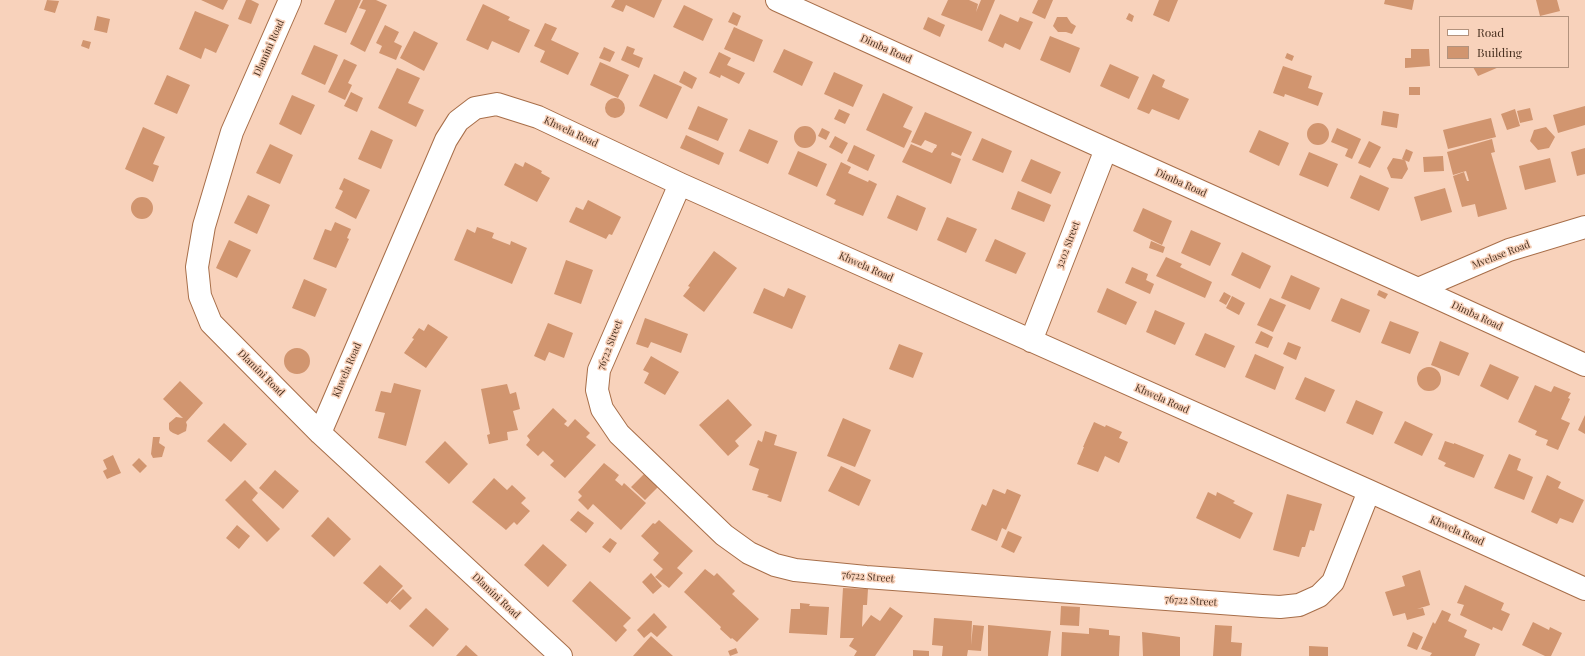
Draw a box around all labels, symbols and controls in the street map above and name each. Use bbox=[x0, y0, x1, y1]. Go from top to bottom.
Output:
legend bbox=[1439, 16, 1569, 68]
street label: Dlamini Road bbox=[251, 18, 287, 78]
text: Road bbox=[1477, 24, 1504, 40]
street label: Dimba Road bbox=[858, 32, 914, 66]
text: Building bbox=[1477, 44, 1522, 60]
street label: Khwela Road bbox=[542, 114, 600, 150]
street label: Dimba Road bbox=[1153, 166, 1209, 200]
street label: 3202 Street bbox=[1054, 220, 1082, 270]
street label: Mvelase Road bbox=[1470, 238, 1532, 272]
street label: Khwela Road bbox=[837, 250, 895, 284]
street label: Dimba Road bbox=[1450, 299, 1504, 333]
street label: 76722 Street bbox=[595, 318, 625, 372]
street label: Khwela Road bbox=[330, 341, 364, 399]
street label: Dlamini Road bbox=[235, 347, 287, 399]
street label: Khwela Road bbox=[1133, 382, 1191, 416]
street label: Khwela Road bbox=[1428, 514, 1486, 548]
street label: 76722 Street bbox=[841, 569, 895, 585]
street label: Dlamini Road bbox=[470, 571, 522, 621]
street label: 76722 Street bbox=[1165, 593, 1217, 609]

